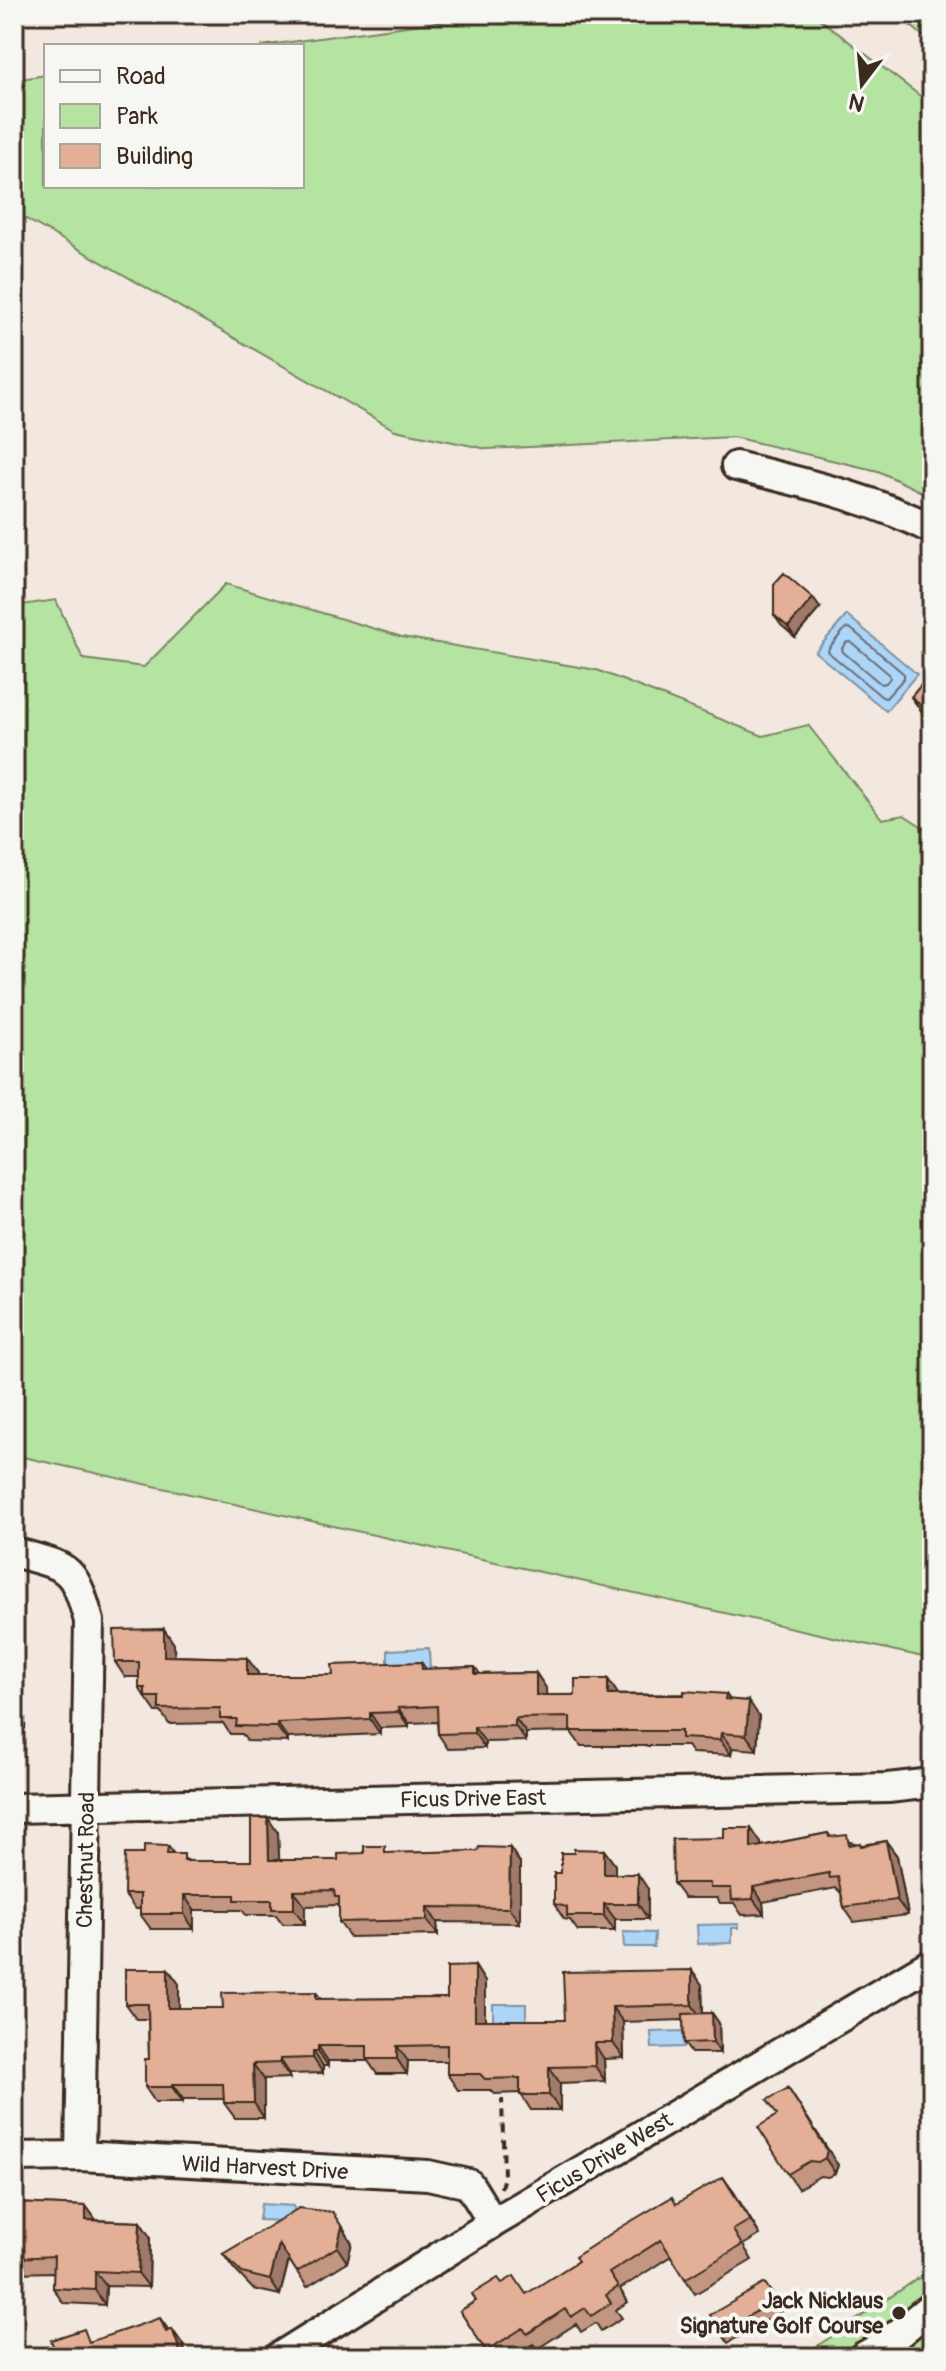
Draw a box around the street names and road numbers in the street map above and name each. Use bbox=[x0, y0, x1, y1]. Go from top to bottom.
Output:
street label: Ficus Drive East bbox=[400, 1784, 546, 1814]
street label: Chestnut Road bbox=[71, 1792, 101, 1928]
street label: Ficus Drive West bbox=[531, 2106, 678, 2210]
street label: Wild Harvest Drive bbox=[181, 2150, 349, 2186]

